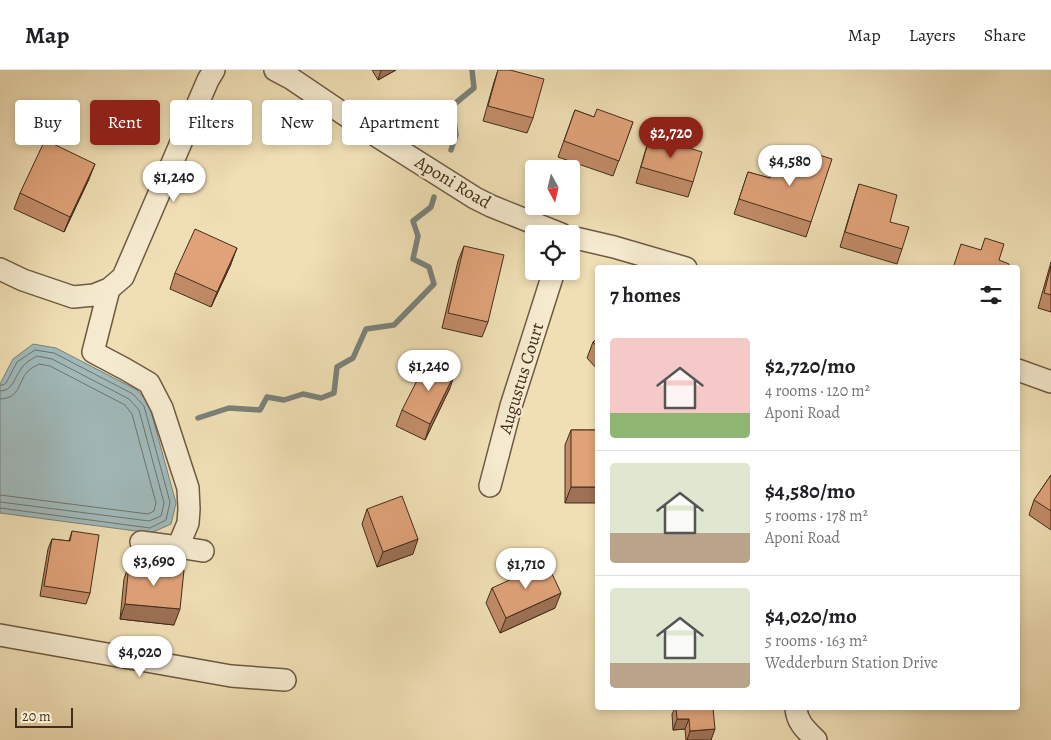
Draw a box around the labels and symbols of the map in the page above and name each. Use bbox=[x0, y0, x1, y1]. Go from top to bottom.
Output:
pin: $2,720 bbox=[630, 116, 712, 159]
pin: $4,580 bbox=[749, 144, 831, 187]
street label: Aponi Road bbox=[410, 149, 496, 214]
pin: $1,240 bbox=[133, 160, 215, 203]
north arrow bbox=[525, 160, 580, 215]
street label: Augustus Court bbox=[492, 320, 549, 437]
pin: $1,240 bbox=[388, 350, 470, 392]
pin: $3,690 bbox=[113, 544, 195, 587]
pin: $1,710 bbox=[485, 548, 567, 590]
pin: $4,020 bbox=[99, 636, 181, 678]
scale bar bbox=[15, 705, 72, 728]

